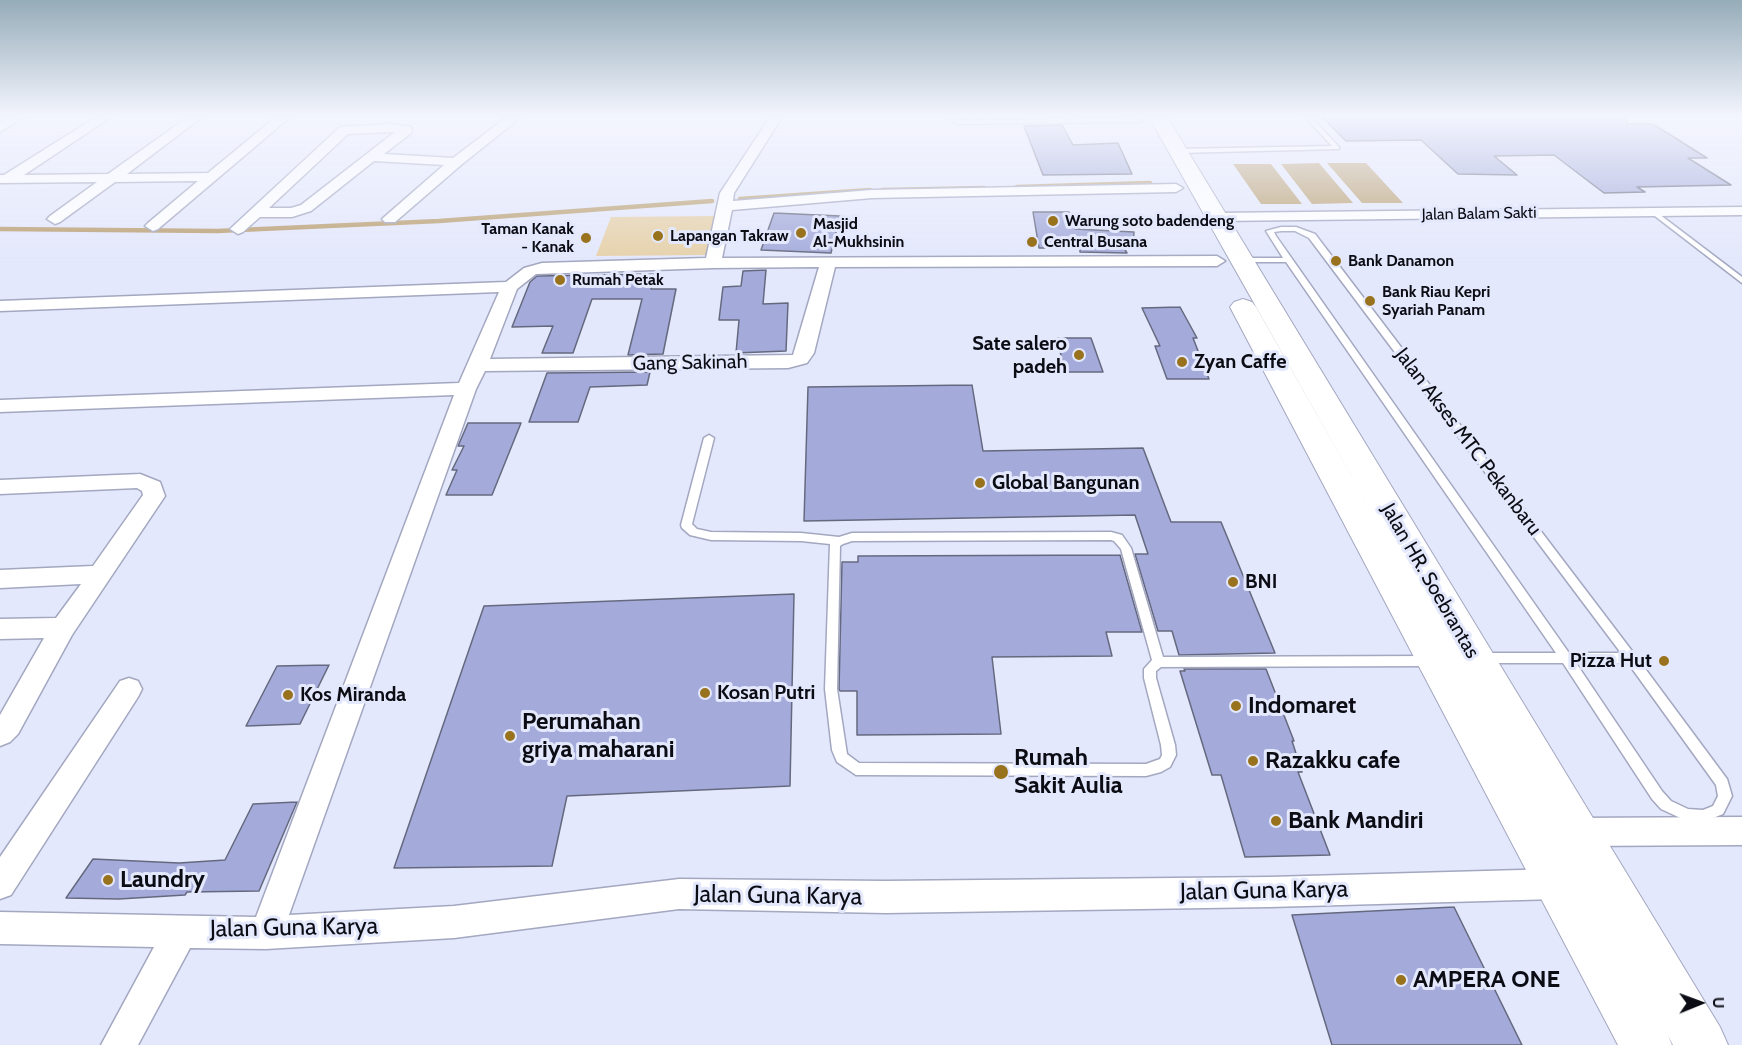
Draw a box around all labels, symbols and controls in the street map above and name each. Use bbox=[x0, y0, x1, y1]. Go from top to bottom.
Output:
street label: Jalan Balam Sakti bbox=[1421, 203, 1537, 225]
place label: Warung soto badendeng bbox=[1065, 211, 1234, 231]
place label: Masjid Al-Mukhsinin bbox=[813, 214, 904, 252]
marker: Warung soto badendeng bbox=[1046, 214, 1060, 228]
place label: Taman Kanak - Kanak bbox=[481, 219, 574, 257]
place label: Lapangan Takraw bbox=[670, 226, 789, 246]
marker: Masjid Al-Mukhsinin bbox=[794, 226, 808, 240]
marker: Lapangan Takraw bbox=[651, 229, 665, 243]
marker: Taman Kanak - Kanak bbox=[579, 231, 593, 245]
place label: Central Busana bbox=[1044, 232, 1147, 252]
marker: Central Busana bbox=[1025, 235, 1039, 249]
place label: Bank Danamon bbox=[1348, 251, 1454, 271]
marker: Bank Danamon bbox=[1329, 254, 1343, 268]
place label: Rumah Petak bbox=[572, 270, 664, 290]
marker: Rumah Petak bbox=[553, 273, 567, 287]
place label: Bank Riau Kepri Syariah Panam bbox=[1382, 282, 1490, 320]
marker: Bank Riau Kepri Syariah Panam bbox=[1363, 294, 1377, 308]
place label: Sate salero padeh bbox=[972, 332, 1067, 379]
street label: Jalan Akses MTC Pekanbaru bbox=[1390, 344, 1546, 540]
marker: Sate salero padeh bbox=[1072, 348, 1086, 362]
street label: Gang Sakinah bbox=[632, 350, 748, 376]
place label: Zyan Caffe bbox=[1194, 350, 1287, 374]
marker: Zyan Caffe bbox=[1175, 355, 1189, 369]
place label: Global Bangunan bbox=[992, 471, 1139, 495]
marker: Global Bangunan bbox=[973, 476, 987, 490]
street label: Jalan HR. Soebrantas bbox=[1376, 499, 1484, 663]
place label: BNI bbox=[1245, 570, 1277, 594]
marker: BNI bbox=[1226, 575, 1240, 589]
place label: Pizza Hut bbox=[1570, 649, 1652, 673]
marker: Pizza Hut bbox=[1657, 654, 1671, 668]
place label: Kosan Putri bbox=[717, 681, 815, 705]
place label: Kos Miranda bbox=[300, 683, 406, 707]
marker: Kosan Putri bbox=[698, 686, 712, 700]
marker: Kos Miranda bbox=[281, 688, 295, 702]
place label: Indomaret bbox=[1248, 692, 1356, 720]
marker: Indomaret bbox=[1229, 699, 1243, 713]
place label: Perumahan griya maharani bbox=[522, 708, 675, 764]
marker: Perumahan griya maharani bbox=[503, 729, 517, 743]
place label: Rumah Sakit Aulia bbox=[1014, 744, 1123, 800]
place label: Razakku cafe bbox=[1265, 747, 1400, 775]
marker: Razakku cafe bbox=[1246, 754, 1260, 768]
marker: Rumah Sakit Aulia bbox=[992, 763, 1010, 781]
place label: Bank Mandiri bbox=[1288, 807, 1423, 835]
marker: Bank Mandiri bbox=[1269, 814, 1283, 828]
place label: Laundry bbox=[120, 866, 205, 894]
marker: Laundry bbox=[101, 873, 115, 887]
street label: Jalan Guna Karya bbox=[1180, 875, 1348, 907]
street label: Jalan Guna Karya bbox=[694, 880, 862, 912]
street label: Jalan Guna Karya bbox=[210, 912, 378, 944]
place label: AMPERA ONE bbox=[1413, 966, 1560, 994]
marker: AMPERA ONE bbox=[1394, 973, 1408, 987]
north arrow bbox=[1670, 973, 1730, 1033]
text: U bbox=[1709, 997, 1728, 1009]

